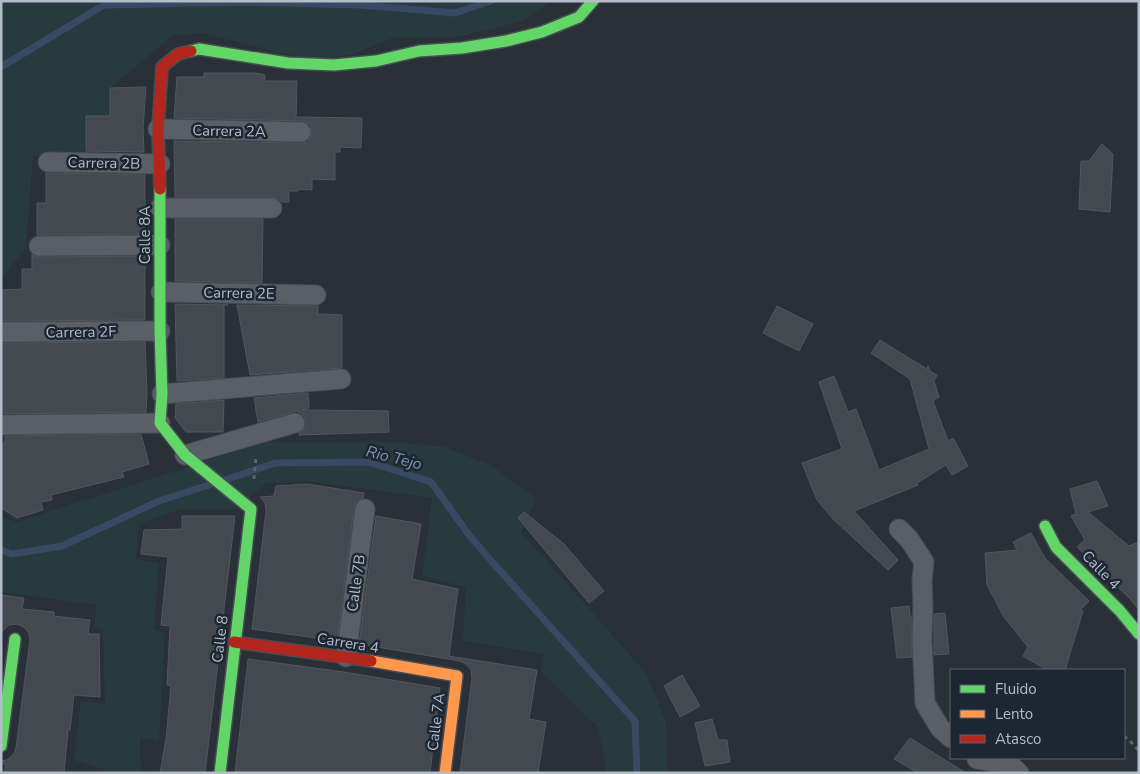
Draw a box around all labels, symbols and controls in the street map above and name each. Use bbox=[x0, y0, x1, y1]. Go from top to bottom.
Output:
street label: Carrera 2A bbox=[192, 120, 266, 142]
street label: Carrera 2B bbox=[67, 152, 141, 174]
street label: Calle 8A bbox=[135, 206, 155, 264]
street label: Carrera 2E bbox=[203, 282, 275, 304]
street label: Carrera 2F bbox=[45, 321, 117, 343]
water label: Rio Tejo bbox=[364, 440, 424, 476]
street label: Calle 4 bbox=[1077, 546, 1125, 594]
street label: Calle 7B bbox=[342, 553, 370, 613]
street label: Calle 8 bbox=[207, 614, 233, 664]
street label: Carrera 4 bbox=[316, 628, 380, 658]
legend bbox=[950, 669, 1125, 759]
text: Fluido bbox=[995, 679, 1037, 699]
street label: Calle 7A bbox=[423, 692, 449, 752]
text: Lento bbox=[995, 704, 1033, 724]
text: Atasco bbox=[995, 729, 1041, 749]

